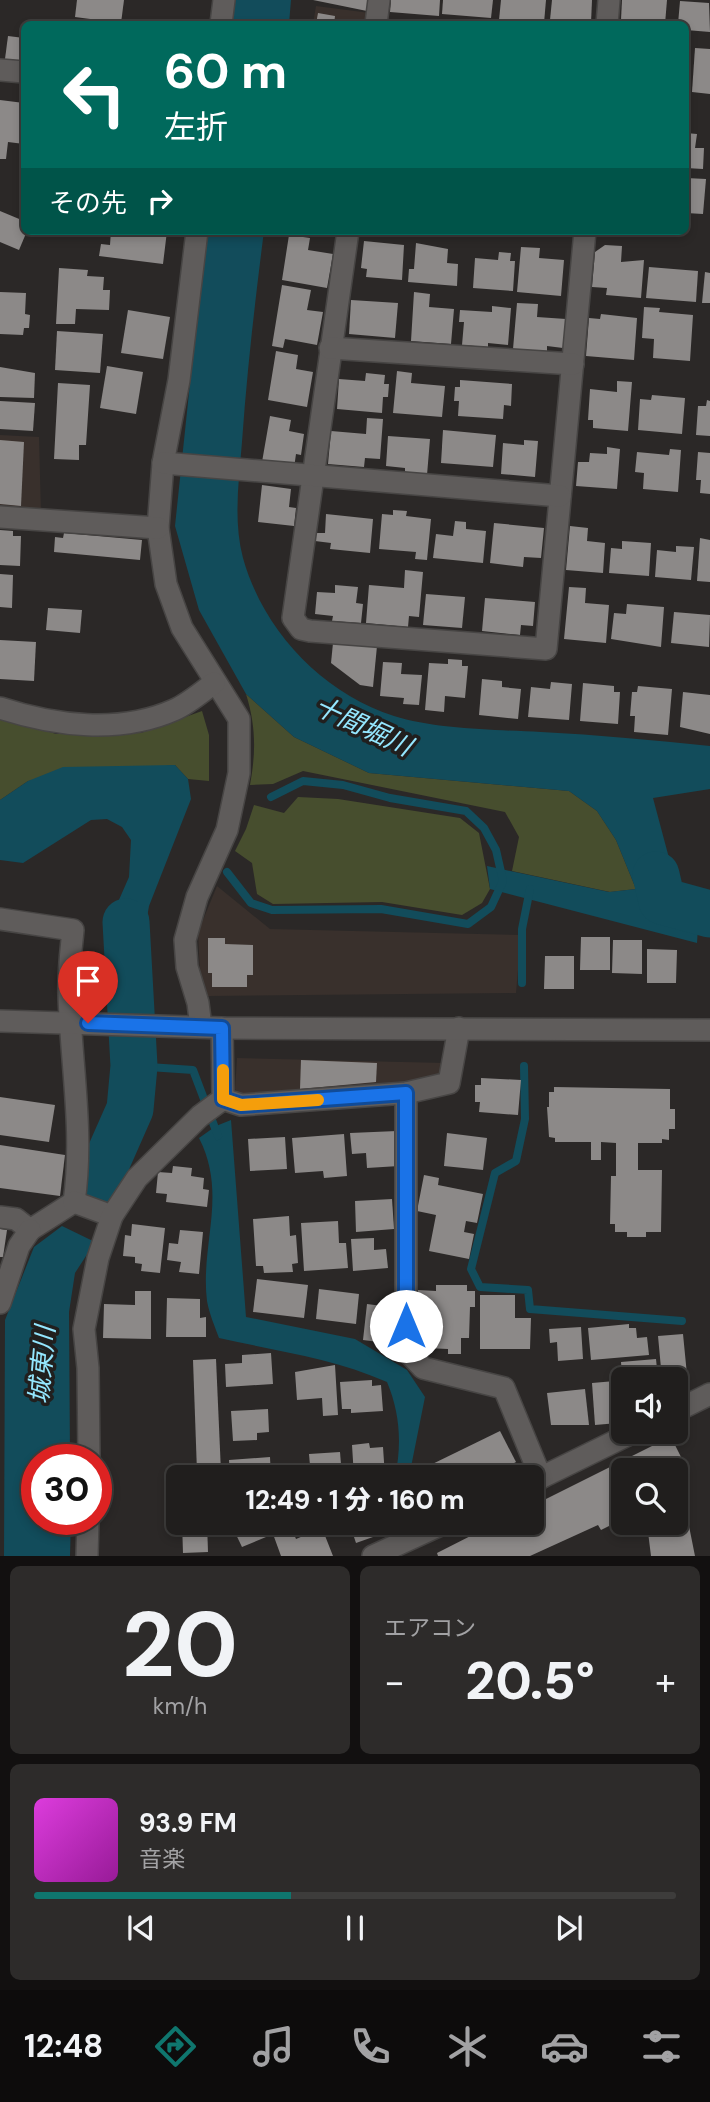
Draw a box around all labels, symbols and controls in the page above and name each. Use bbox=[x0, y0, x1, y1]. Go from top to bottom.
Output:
text: 60 m bbox=[164, 39, 287, 103]
icon: left bbox=[49, 49, 140, 140]
text: 左折 bbox=[164, 106, 228, 148]
icon: right bbox=[141, 182, 179, 220]
text: その先 bbox=[49, 186, 127, 220]
water label: 十間堀川 bbox=[309, 689, 420, 765]
pin bbox=[58, 951, 118, 1023]
icon: arrive bbox=[69, 962, 107, 1000]
position arrow bbox=[369, 1289, 443, 1363]
water label: 城東川 bbox=[22, 1322, 63, 1405]
map controls bbox=[611, 1367, 688, 1535]
button: sound bbox=[611, 1367, 688, 1444]
speed limit sign: 30 bbox=[21, 1444, 112, 1535]
button: search bbox=[611, 1458, 688, 1535]
text: 12:49 · 1 分 · 160 m bbox=[245, 1483, 465, 1517]
text: 20 bbox=[122, 1586, 238, 1704]
text: エアコン bbox=[384, 1613, 476, 1643]
text: 20.5° bbox=[465, 1647, 595, 1715]
text: − bbox=[384, 1657, 405, 1707]
text: + bbox=[655, 1657, 676, 1707]
text: km/h bbox=[153, 1691, 207, 1721]
text: 93.9 FM bbox=[139, 1806, 237, 1840]
text: 音楽 bbox=[139, 1844, 185, 1874]
icon: previous bbox=[122, 1909, 160, 1947]
icon: pause bbox=[336, 1909, 374, 1947]
icon: next bbox=[550, 1909, 588, 1947]
icon: directions bbox=[151, 2022, 200, 2071]
icon: music bbox=[249, 2022, 298, 2071]
icon: phone bbox=[346, 2022, 395, 2071]
icon: climate bbox=[443, 2022, 492, 2071]
icon: car bbox=[540, 2022, 589, 2071]
icon: filters bbox=[637, 2022, 686, 2071]
text: 12:48 bbox=[24, 2025, 103, 2067]

